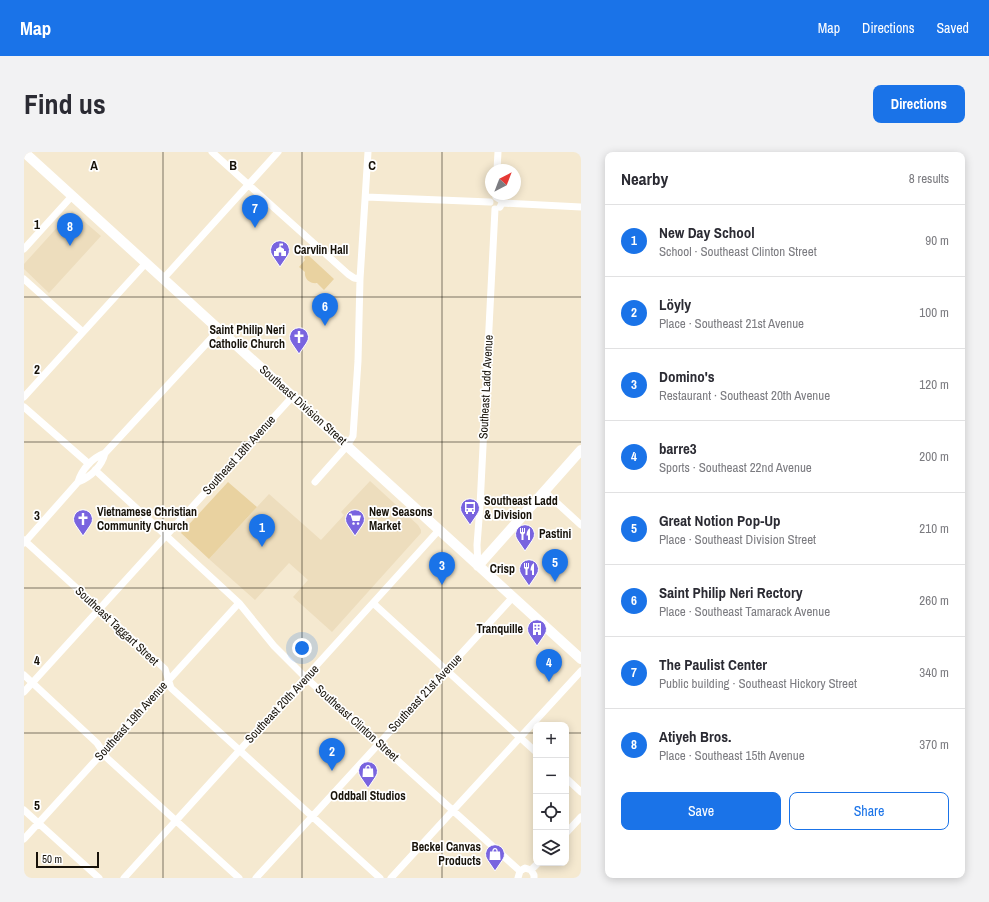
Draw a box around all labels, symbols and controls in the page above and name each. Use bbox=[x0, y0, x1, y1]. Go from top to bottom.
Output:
text: Map bbox=[20, 15, 51, 41]
text: Map bbox=[818, 19, 840, 37]
text: Directions bbox=[862, 19, 914, 37]
text: Saved bbox=[936, 19, 969, 37]
text: Find us bbox=[24, 85, 106, 123]
button: Directions bbox=[873, 85, 965, 123]
text: A bbox=[90, 157, 98, 174]
text: B bbox=[229, 157, 237, 174]
text: C bbox=[368, 157, 376, 174]
north arrow bbox=[485, 164, 521, 200]
text: Nearby bbox=[621, 167, 668, 190]
text: 8 results bbox=[909, 170, 949, 187]
pin: 7 bbox=[242, 195, 268, 228]
pin: 8 bbox=[57, 213, 83, 246]
text: 1 bbox=[34, 216, 40, 233]
text: New Day School bbox=[659, 222, 755, 243]
text: 1 bbox=[631, 232, 637, 249]
text: 90 m bbox=[925, 232, 949, 249]
public building icon: Carvlin Hall bbox=[269, 239, 291, 267]
place label: Carvlin Hall bbox=[294, 242, 348, 258]
text: School · Southeast Clinton Street bbox=[659, 243, 817, 260]
pin: 6 bbox=[312, 293, 338, 326]
text: Löyly bbox=[659, 294, 691, 315]
text: 2 bbox=[631, 304, 637, 321]
text: 100 m bbox=[919, 304, 949, 321]
text: Place · Southeast 21st Avenue bbox=[659, 315, 804, 332]
place label: Saint Philip Neri Catholic Church bbox=[209, 322, 285, 352]
church icon: Saint Philip Neri Catholic Church bbox=[288, 326, 310, 354]
street label: Southeast Ladd Avenue bbox=[475, 334, 497, 440]
text: 2 bbox=[34, 361, 40, 378]
street label: Southeast Division Street bbox=[256, 362, 350, 449]
text: Domino's bbox=[659, 366, 715, 387]
text: 3 bbox=[631, 376, 637, 393]
text: 120 m bbox=[919, 376, 949, 393]
text: Restaurant · Southeast 20th Avenue bbox=[659, 387, 830, 404]
street label: Southeast 18th Avenue bbox=[199, 412, 279, 498]
text: barre3 bbox=[659, 438, 697, 459]
text: 4 bbox=[631, 448, 637, 465]
text: 200 m bbox=[919, 448, 949, 465]
text: Sports · Southeast 22nd Avenue bbox=[659, 459, 812, 476]
place label: Southeast Ladd & Division bbox=[484, 493, 558, 523]
bus stop icon: Southeast Ladd & Division bbox=[459, 497, 481, 525]
place label: Vietnamese Christian Community Church bbox=[97, 504, 197, 534]
place label: New Seasons Market bbox=[369, 504, 433, 534]
text: 3 bbox=[34, 507, 40, 524]
church icon: Vietnamese Christian Community Church bbox=[72, 508, 94, 536]
supermarket icon: New Seasons Market bbox=[344, 508, 366, 536]
text: Great Notion Pop-Up bbox=[659, 510, 781, 531]
pin: 1 bbox=[249, 514, 275, 547]
text: 5 bbox=[631, 520, 637, 537]
text: 210 m bbox=[919, 520, 949, 537]
restaurant icon: Pastini bbox=[514, 523, 536, 551]
place label: Pastini bbox=[539, 526, 572, 542]
text: Place · Southeast Division Street bbox=[659, 531, 816, 548]
pin: 5 bbox=[542, 549, 568, 582]
pin: 3 bbox=[429, 552, 455, 585]
restaurant icon: Crisp bbox=[518, 558, 540, 586]
place label: Crisp bbox=[490, 561, 515, 577]
text: Saint Philip Neri Rectory bbox=[659, 582, 803, 603]
street label: Southeast Taggart Street bbox=[72, 583, 162, 669]
text: 6 bbox=[631, 592, 637, 609]
text: 260 m bbox=[919, 592, 949, 609]
text: Place · Southeast Tamarack Avenue bbox=[659, 603, 830, 620]
building icon: Tranquille bbox=[526, 618, 548, 646]
place label: Tranquille bbox=[477, 621, 524, 637]
your location bbox=[292, 638, 312, 658]
pin: 4 bbox=[536, 649, 562, 682]
street label: Southeast 21st Avenue bbox=[385, 651, 465, 735]
text: 4 bbox=[34, 652, 40, 669]
text: The Paulist Center bbox=[659, 654, 767, 675]
street label: Southeast 20th Avenue bbox=[242, 661, 322, 747]
text: 7 bbox=[631, 664, 637, 681]
text: 340 m bbox=[919, 664, 949, 681]
text: Public building · Southeast Hickory Street bbox=[659, 675, 857, 692]
street label: Southeast 19th Avenue bbox=[91, 678, 171, 764]
street label: Southeast Clinton Street bbox=[312, 681, 402, 765]
map controls bbox=[533, 722, 569, 866]
button: + bbox=[533, 722, 569, 758]
text: Atiyeh Bros. bbox=[659, 726, 731, 747]
text: 8 bbox=[631, 736, 637, 753]
text: 370 m bbox=[919, 736, 949, 753]
pin: 2 bbox=[319, 738, 345, 771]
text: Place · Southeast 15th Avenue bbox=[659, 747, 805, 764]
button: − bbox=[533, 758, 569, 794]
shop icon: Oddball Studios bbox=[357, 760, 379, 788]
place label: Oddball Studios bbox=[330, 788, 406, 804]
button: Save bbox=[621, 792, 781, 830]
button: Share bbox=[789, 792, 949, 830]
button: locate bbox=[533, 794, 569, 830]
text: 5 bbox=[34, 797, 40, 814]
button: layers bbox=[533, 830, 569, 866]
place label: Beckel Canvas Products bbox=[412, 839, 482, 869]
shop icon: Beckel Canvas Products bbox=[484, 843, 506, 871]
scale bar bbox=[36, 850, 99, 869]
text: 50 m bbox=[42, 852, 62, 866]

